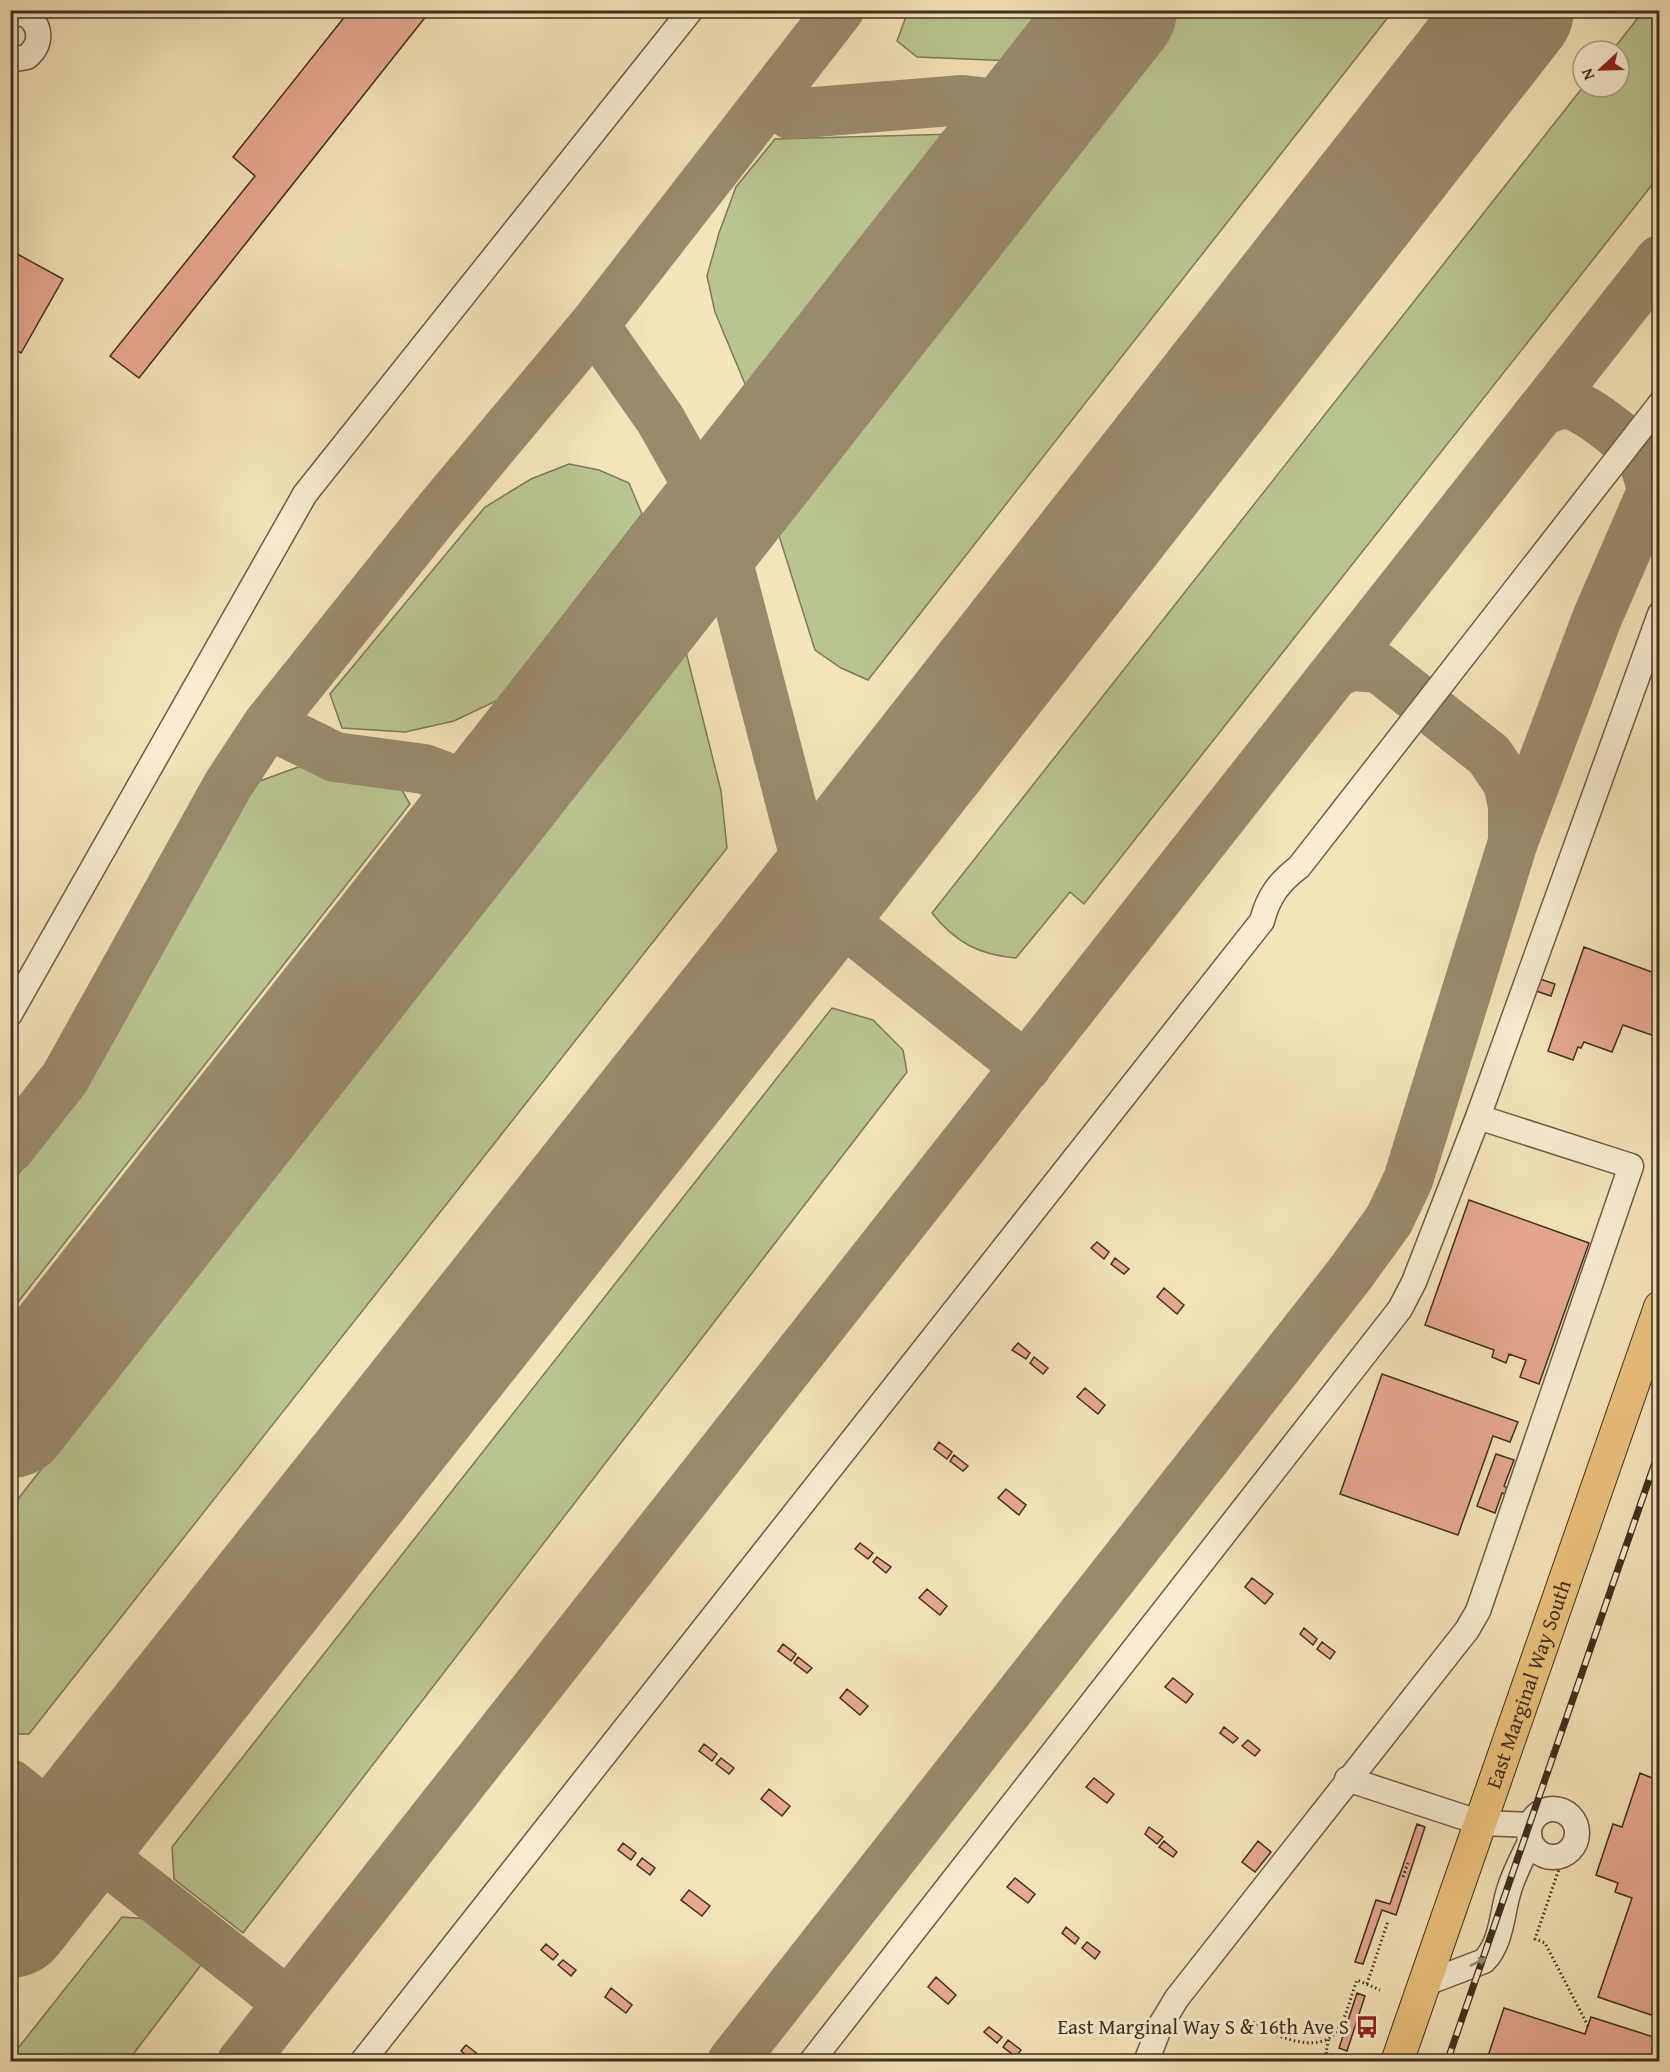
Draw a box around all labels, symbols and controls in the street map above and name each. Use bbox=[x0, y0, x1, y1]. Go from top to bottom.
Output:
north arrow bbox=[1571, 39, 1631, 99]
text: N bbox=[1574, 65, 1600, 84]
street label: East Marginal Way South bbox=[1477, 1575, 1579, 1793]
one-way arrow bbox=[1469, 1958, 1487, 1968]
place label: East Marginal Way S & 16th Ave S bbox=[1058, 2011, 1349, 2042]
bus stop icon: East Marginal Way S & 16th Ave S bbox=[1354, 2014, 1380, 2040]

